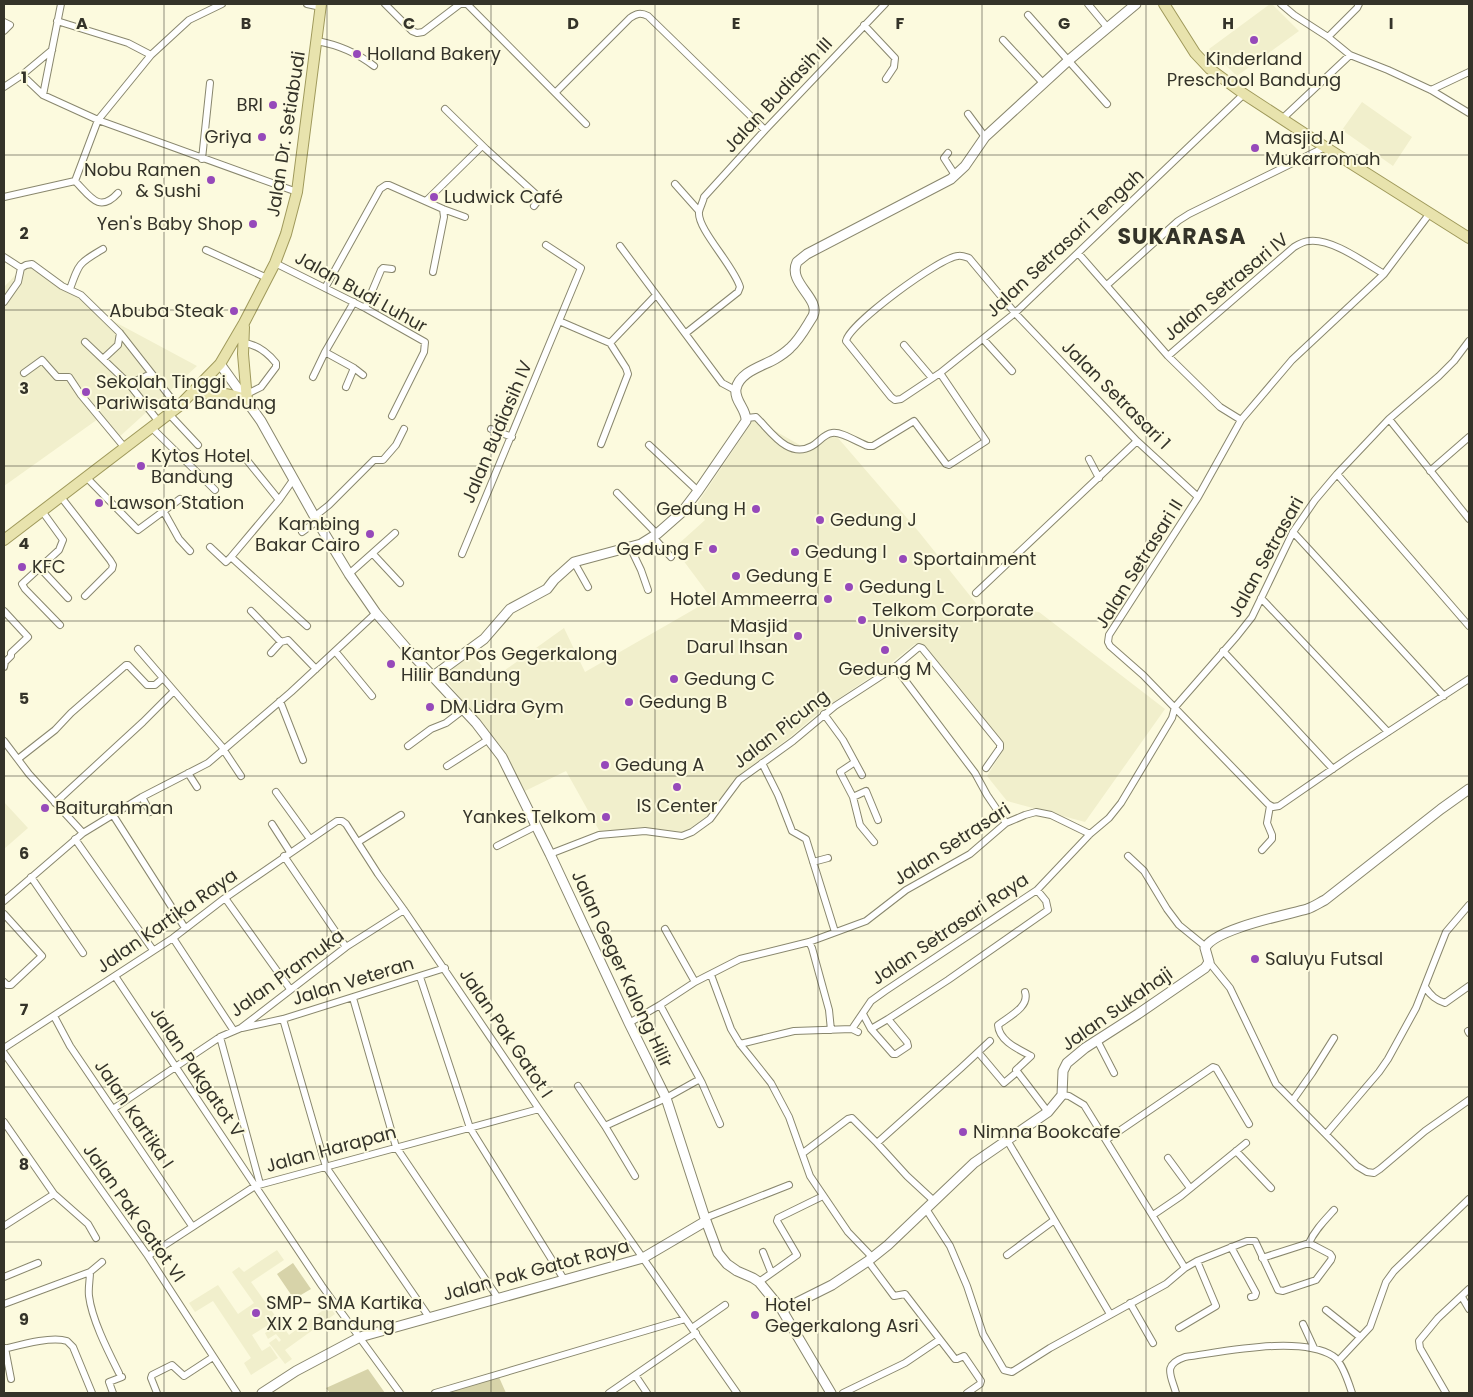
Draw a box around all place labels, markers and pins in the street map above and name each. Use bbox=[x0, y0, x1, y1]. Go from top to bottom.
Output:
marker: Kinderland Preschool Bandung bbox=[1248, 34, 1260, 46]
place label: Holland Bakery bbox=[367, 41, 501, 66]
place label: Kinderland Preschool Bandung bbox=[1167, 46, 1341, 92]
marker: Holland Bakery bbox=[351, 48, 363, 60]
place label: BRI bbox=[237, 92, 263, 117]
marker: BRI bbox=[267, 99, 279, 111]
place label: Griya bbox=[205, 124, 252, 149]
place label: Masjid Al Mukarromah bbox=[1265, 125, 1381, 171]
marker: Griya bbox=[256, 131, 268, 143]
marker: Masjid Al Mukarromah bbox=[1249, 142, 1261, 154]
place label: Nobu Ramen & Sushi bbox=[84, 157, 201, 203]
marker: Nobu Ramen & Sushi bbox=[205, 174, 217, 186]
place label: Ludwick Café bbox=[444, 184, 563, 209]
marker: Ludwick Café bbox=[428, 191, 440, 203]
place label: Yen's Baby Shop bbox=[97, 211, 243, 236]
marker: Yen's Baby Shop bbox=[247, 218, 259, 230]
place label: Abuba Steak bbox=[109, 298, 225, 323]
marker: Abuba Steak bbox=[228, 305, 240, 317]
place label: Sekolah Tinggi Pariwisata Bandung bbox=[96, 369, 276, 415]
marker: Sekolah Tinggi Pariwisata Bandung bbox=[80, 386, 92, 398]
place label: Kytos Hotel Bandung bbox=[151, 443, 250, 489]
marker: Kytos Hotel Bandung bbox=[135, 460, 147, 472]
place label: Lawson Station bbox=[109, 490, 244, 515]
place label: Gedung H bbox=[656, 496, 746, 521]
marker: Lawson Station bbox=[93, 497, 105, 509]
marker: Gedung H bbox=[750, 503, 762, 515]
place label: Gedung J bbox=[830, 507, 917, 532]
place label: Kambing Bakar Cairo bbox=[255, 511, 360, 557]
marker: Gedung J bbox=[814, 514, 826, 526]
marker: Kambing Bakar Cairo bbox=[364, 528, 376, 540]
place label: Gedung F bbox=[617, 536, 703, 561]
place label: Gedung I bbox=[805, 539, 887, 564]
marker: Gedung F bbox=[707, 543, 719, 555]
marker: Gedung I bbox=[789, 546, 801, 558]
place label: Sportainment bbox=[913, 546, 1036, 571]
marker: Sportainment bbox=[897, 553, 909, 565]
place label: KFC bbox=[32, 554, 66, 579]
marker: KFC bbox=[16, 561, 28, 573]
place label: Gedung E bbox=[746, 563, 833, 588]
marker: Gedung E bbox=[730, 570, 742, 582]
place label: Gedung L bbox=[859, 574, 944, 599]
marker: Gedung L bbox=[843, 581, 855, 593]
place label: Hotel Ammeerra bbox=[670, 586, 818, 611]
marker: Hotel Ammeerra bbox=[822, 593, 834, 605]
place label: Telkom Corporate University bbox=[872, 597, 1034, 643]
place label: Masjid Darul Ihsan bbox=[687, 613, 788, 659]
marker: Telkom Corporate University bbox=[856, 614, 868, 626]
marker: Masjid Darul Ihsan bbox=[792, 630, 804, 642]
place label: Kantor Pos Gegerkalong Hilir Bandung bbox=[401, 641, 618, 687]
marker: Gedung M bbox=[879, 644, 891, 656]
place label: Gedung M bbox=[839, 656, 931, 681]
marker: Kantor Pos Gegerkalong Hilir Bandung bbox=[385, 658, 397, 670]
place label: Gedung C bbox=[684, 666, 775, 691]
marker: Gedung C bbox=[668, 673, 680, 685]
place label: Gedung B bbox=[639, 689, 727, 714]
place label: DM Lidra Gym bbox=[440, 694, 564, 719]
marker: Gedung B bbox=[623, 696, 635, 708]
marker: DM Lidra Gym bbox=[424, 701, 436, 713]
place label: Gedung A bbox=[615, 752, 704, 777]
marker: Gedung A bbox=[599, 759, 611, 771]
marker: IS Center bbox=[671, 781, 683, 793]
place label: IS Center bbox=[637, 793, 718, 818]
place label: Baiturahman bbox=[55, 795, 173, 820]
marker: Baiturahman bbox=[39, 802, 51, 814]
place label: Yankes Telkom bbox=[463, 804, 596, 829]
marker: Yankes Telkom bbox=[600, 811, 612, 823]
place label: Saluyu Futsal bbox=[1265, 946, 1383, 971]
marker: Saluyu Futsal bbox=[1249, 953, 1261, 965]
place label: Nimna Bookcafe bbox=[973, 1119, 1121, 1144]
marker: Nimna Bookcafe bbox=[957, 1126, 969, 1138]
place label: SMP- SMA Kartika XIX 2 Bandung bbox=[266, 1290, 422, 1336]
place label: Hotel Gegerkalong Asri bbox=[765, 1292, 919, 1338]
marker: SMP- SMA Kartika XIX 2 Bandung bbox=[250, 1307, 262, 1319]
marker: Hotel Gegerkalong Asri bbox=[749, 1309, 761, 1321]

